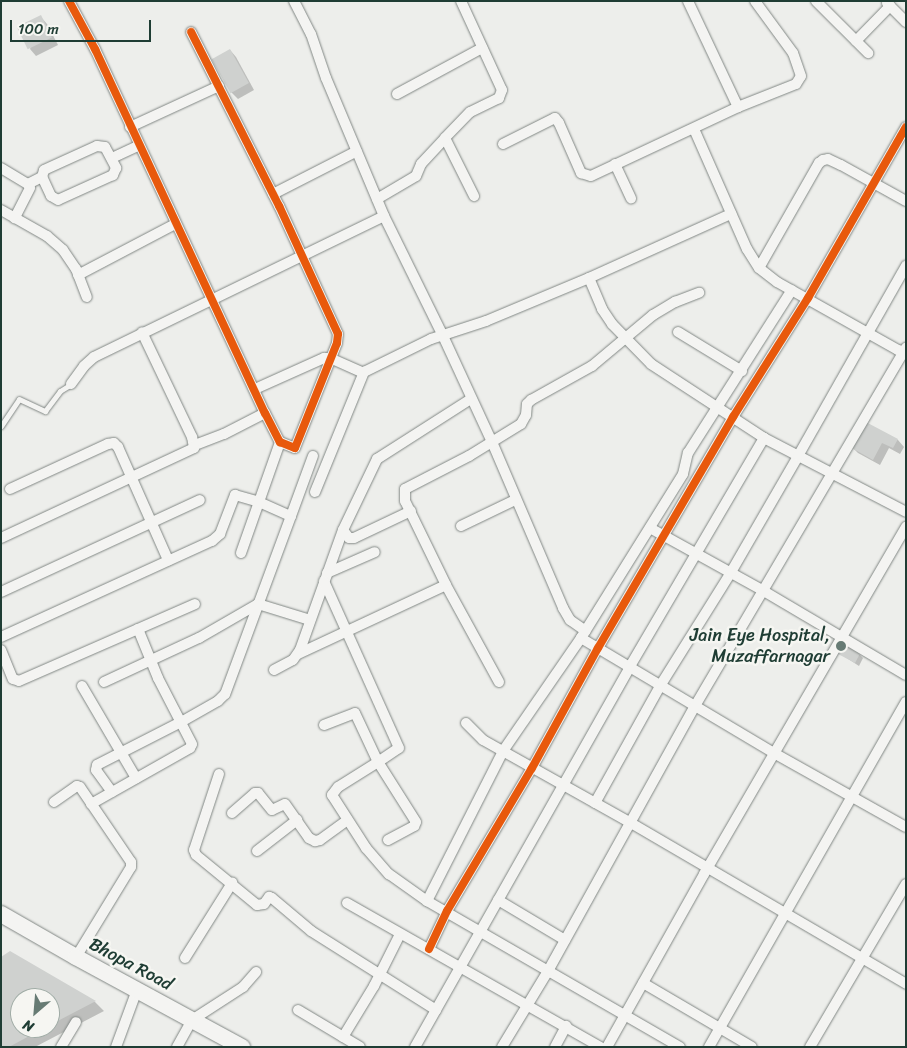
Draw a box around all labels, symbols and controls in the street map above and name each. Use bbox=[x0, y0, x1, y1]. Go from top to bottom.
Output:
scale bar bbox=[12, 10, 154, 42]
text: 100 m bbox=[18, 16, 59, 42]
place label: Jain Eye Hospital, Muzaffarnagar bbox=[689, 625, 830, 668]
marker: Jain Eye Hospital, Muzaffarnagar bbox=[834, 639, 848, 653]
street label: Bhopa Road bbox=[85, 933, 177, 995]
north arrow bbox=[10, 988, 60, 1038]
text: N bbox=[18, 1013, 38, 1039]

